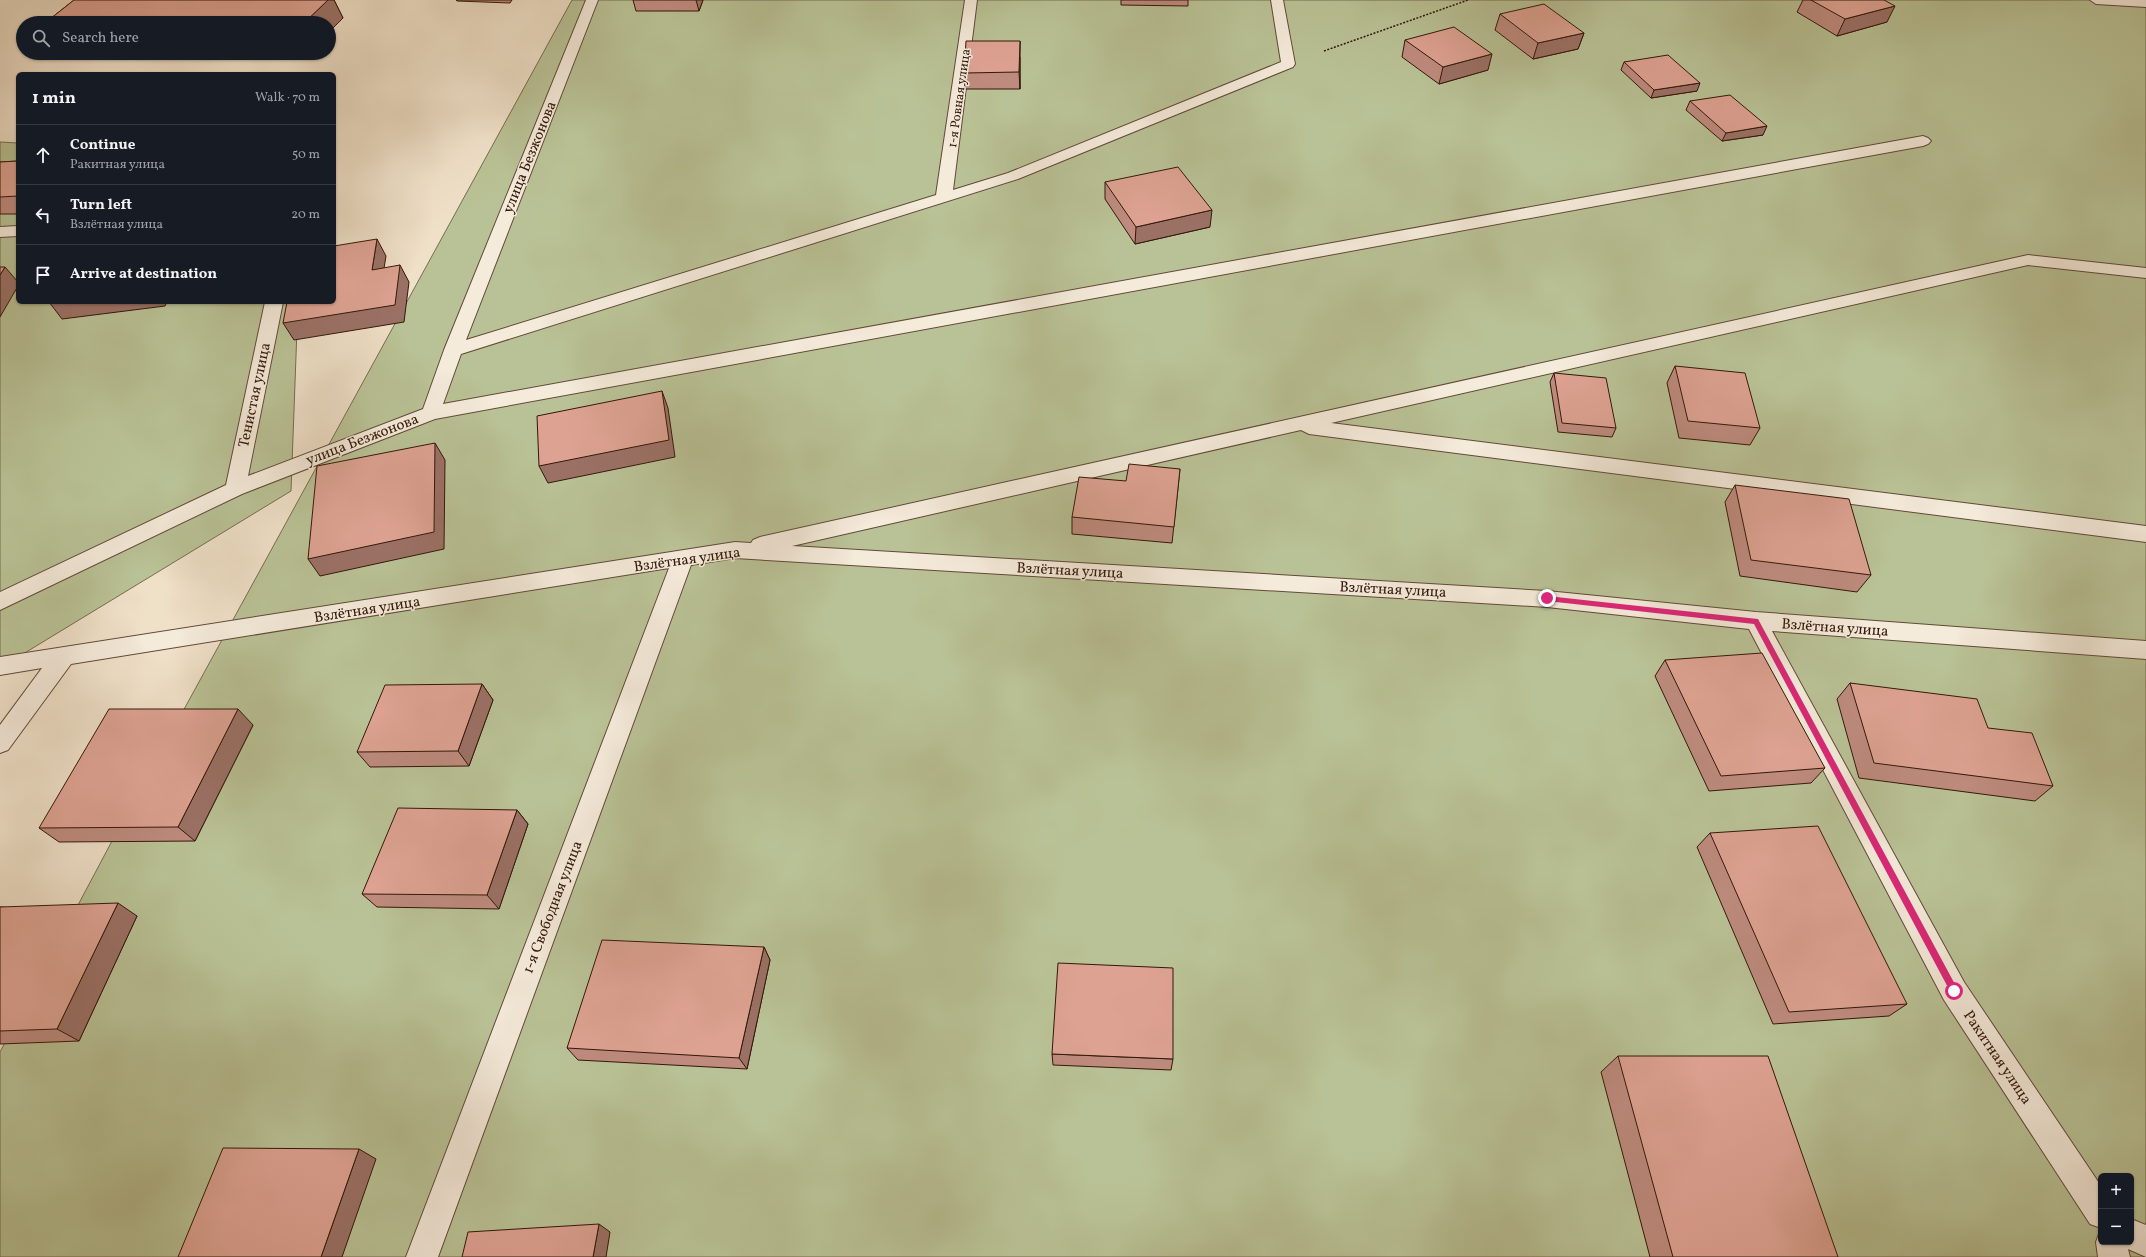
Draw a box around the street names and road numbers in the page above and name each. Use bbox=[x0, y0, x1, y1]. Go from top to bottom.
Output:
street label: 1-я Ровная улица bbox=[944, 48, 976, 149]
street label: улица Безжонова bbox=[498, 98, 563, 217]
street label: Тенистая улица bbox=[234, 341, 277, 450]
street label: улица Безжонова bbox=[303, 409, 422, 472]
street label: Взлётная улица bbox=[633, 543, 742, 578]
street label: Взлётная улица bbox=[1016, 558, 1124, 585]
street label: Взлётная улица bbox=[1339, 577, 1447, 604]
street label: Взлётная улица bbox=[313, 592, 422, 629]
street label: Взлётная улица bbox=[1781, 614, 1889, 643]
street label: 1-я Свободная улица bbox=[518, 838, 588, 977]
street label: Ракитная улица bbox=[1957, 1007, 2036, 1109]

